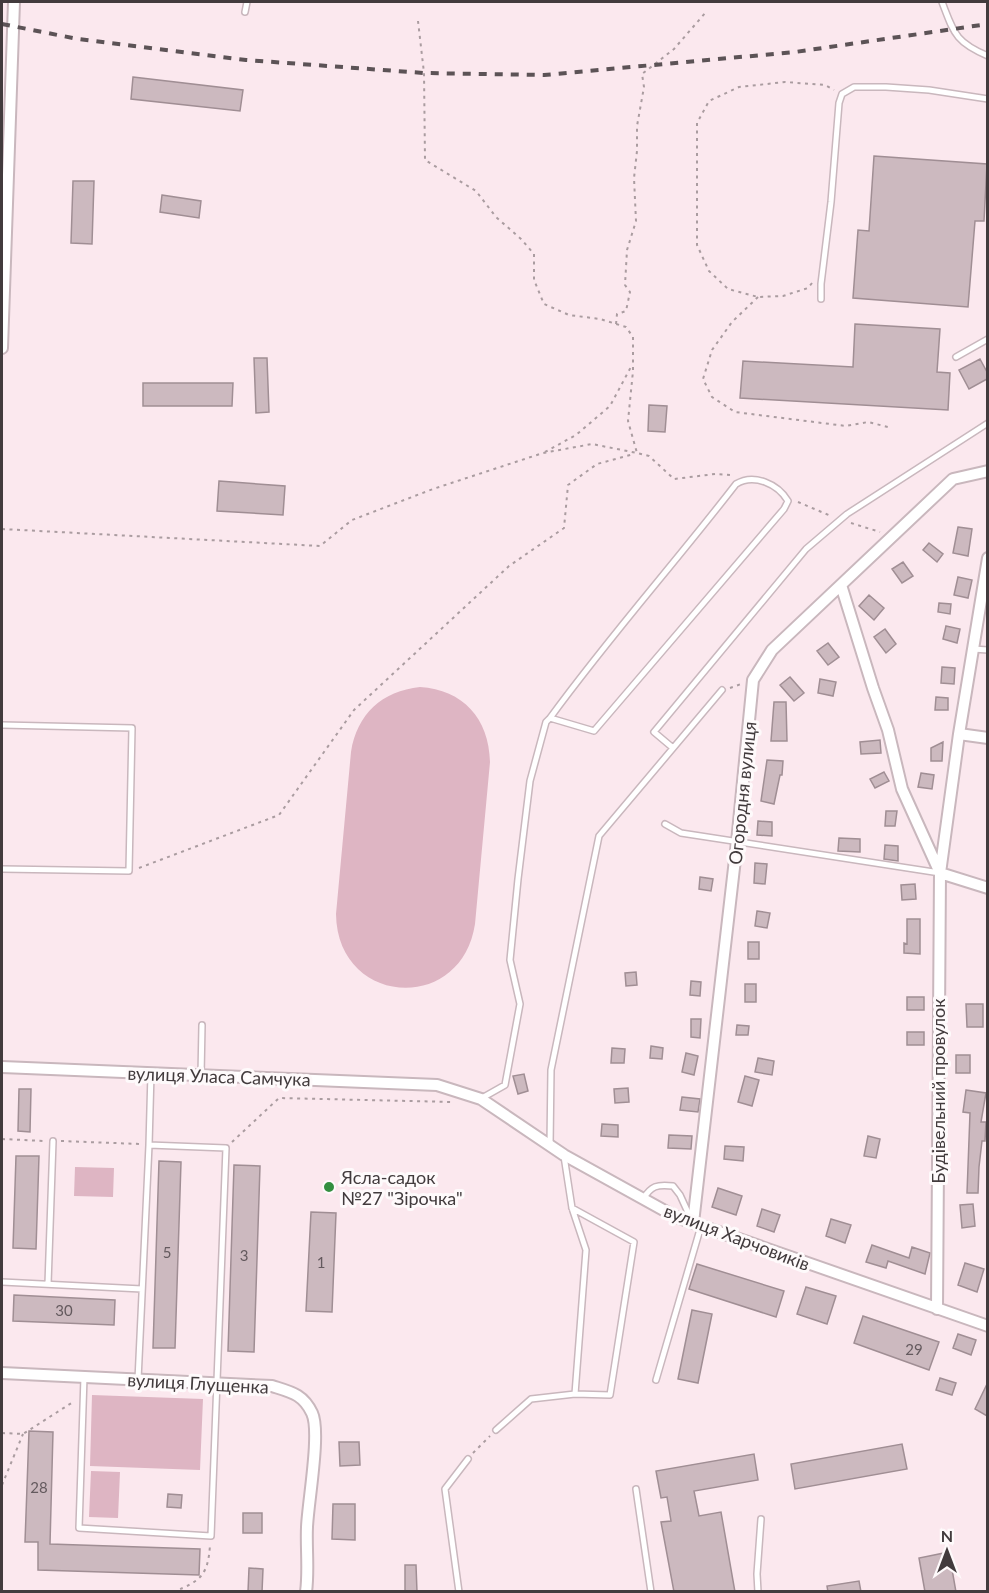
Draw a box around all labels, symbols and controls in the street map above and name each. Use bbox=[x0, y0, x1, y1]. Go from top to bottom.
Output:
street label: Огородня вулиця bbox=[724, 720, 760, 866]
street label: Будівельний провулок bbox=[927, 998, 949, 1184]
street label: вулиця Уласа Самчука bbox=[127, 1062, 311, 1090]
place label: Ясла-садок №27 "Зірочка" bbox=[340, 1166, 463, 1209]
marker: Ясла-садок №27 "Зірочка" bbox=[322, 1180, 336, 1194]
street label: вулиця Харчовиків bbox=[661, 1199, 813, 1275]
house number: 5 bbox=[163, 1243, 171, 1261]
house number: 3 bbox=[240, 1246, 248, 1264]
house number: 1 bbox=[317, 1253, 325, 1271]
house number: 30 bbox=[55, 1301, 73, 1319]
house number: 29 bbox=[905, 1340, 923, 1358]
street label: вулиця Глущенка bbox=[127, 1368, 269, 1398]
house number: 28 bbox=[30, 1478, 48, 1496]
north arrow bbox=[917, 1521, 977, 1581]
text: N bbox=[941, 1526, 953, 1545]

